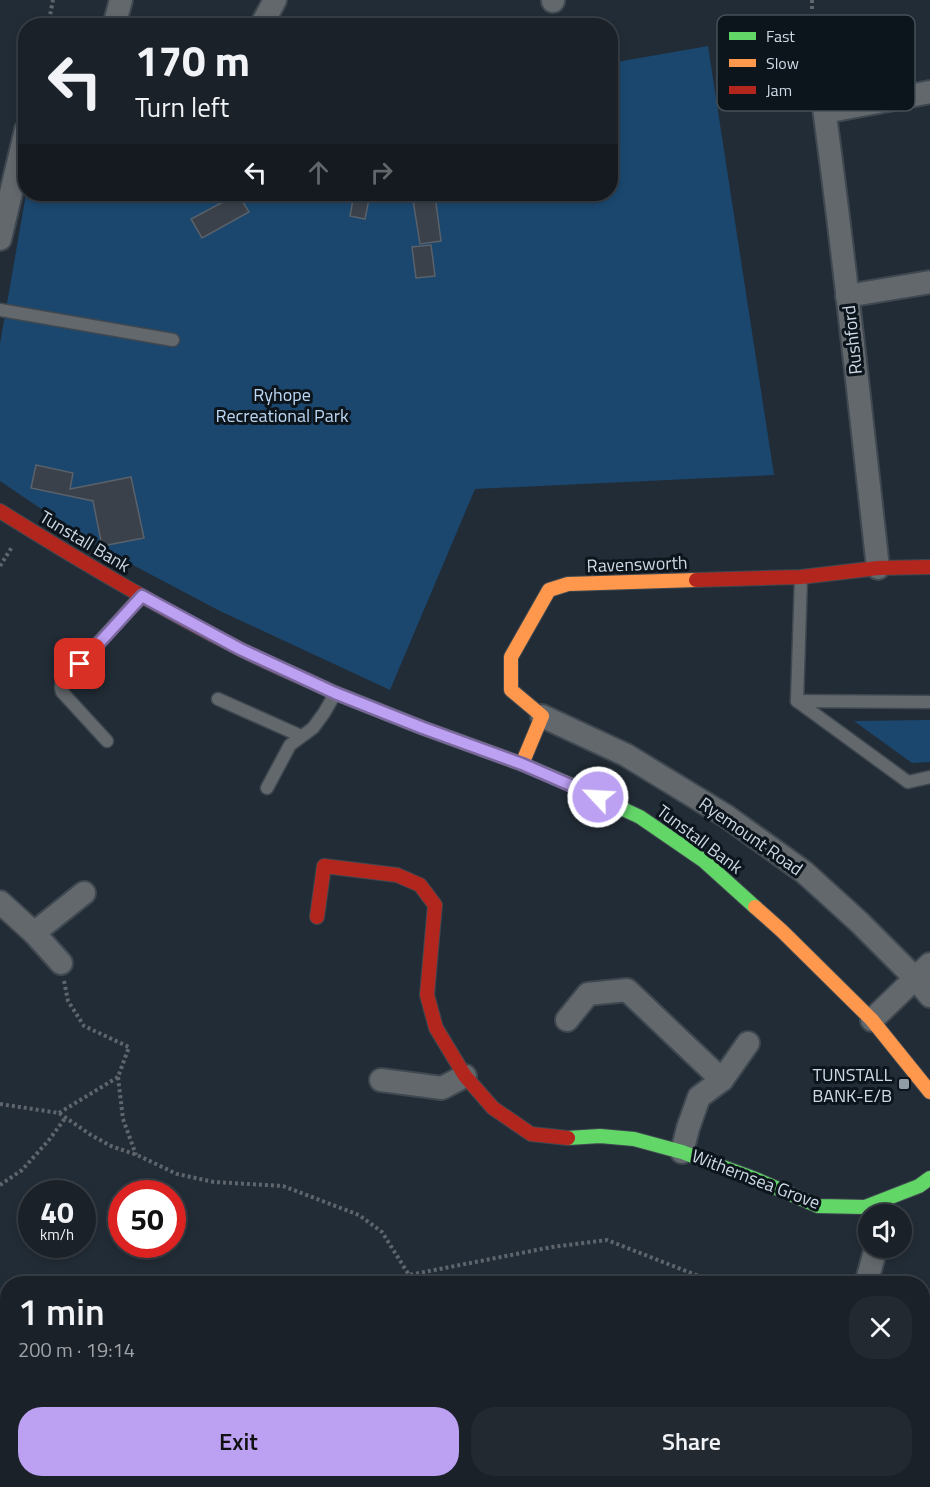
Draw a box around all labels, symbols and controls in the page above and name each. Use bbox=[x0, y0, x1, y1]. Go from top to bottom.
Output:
legend bbox=[717, 15, 915, 111]
text: Fast bbox=[766, 24, 795, 48]
text: 170 m bbox=[135, 28, 250, 92]
icon: left bbox=[36, 42, 114, 120]
text: Slow bbox=[766, 51, 799, 75]
text: Jam bbox=[766, 78, 792, 102]
text: Turn left bbox=[135, 86, 229, 127]
icon: left bbox=[239, 156, 272, 189]
icon: ahead bbox=[302, 156, 335, 189]
icon: right bbox=[365, 156, 398, 189]
street label: Rushford bbox=[835, 304, 869, 376]
park label: Ryhope Recreational Park bbox=[215, 381, 349, 429]
street label: Tunstall Bank bbox=[35, 503, 136, 579]
street label: Ravensworth bbox=[586, 549, 688, 579]
pin bbox=[54, 638, 105, 689]
icon: arrive bbox=[63, 647, 96, 680]
position arrow bbox=[566, 765, 630, 829]
street label: Ryemount Road bbox=[693, 790, 809, 882]
street label: Tunstall Bank bbox=[651, 798, 749, 881]
place label: TUNSTALL BANK-E/B bbox=[812, 1061, 892, 1109]
marker: TUNSTALL BANK-E/B bbox=[897, 1077, 911, 1091]
street label: Withernsea Grove bbox=[688, 1142, 824, 1216]
speed limit sign: 50 bbox=[108, 1180, 186, 1258]
text: 40 bbox=[40, 1189, 74, 1235]
map controls bbox=[858, 1204, 912, 1258]
button: sound bbox=[858, 1204, 912, 1258]
text: km/h bbox=[40, 1223, 74, 1246]
text: 1 min bbox=[18, 1284, 105, 1339]
button: close bbox=[849, 1296, 912, 1359]
text: 200 m · 19:14 bbox=[18, 1334, 135, 1365]
button: Exit bbox=[18, 1407, 459, 1476]
button: Share bbox=[471, 1407, 912, 1476]

